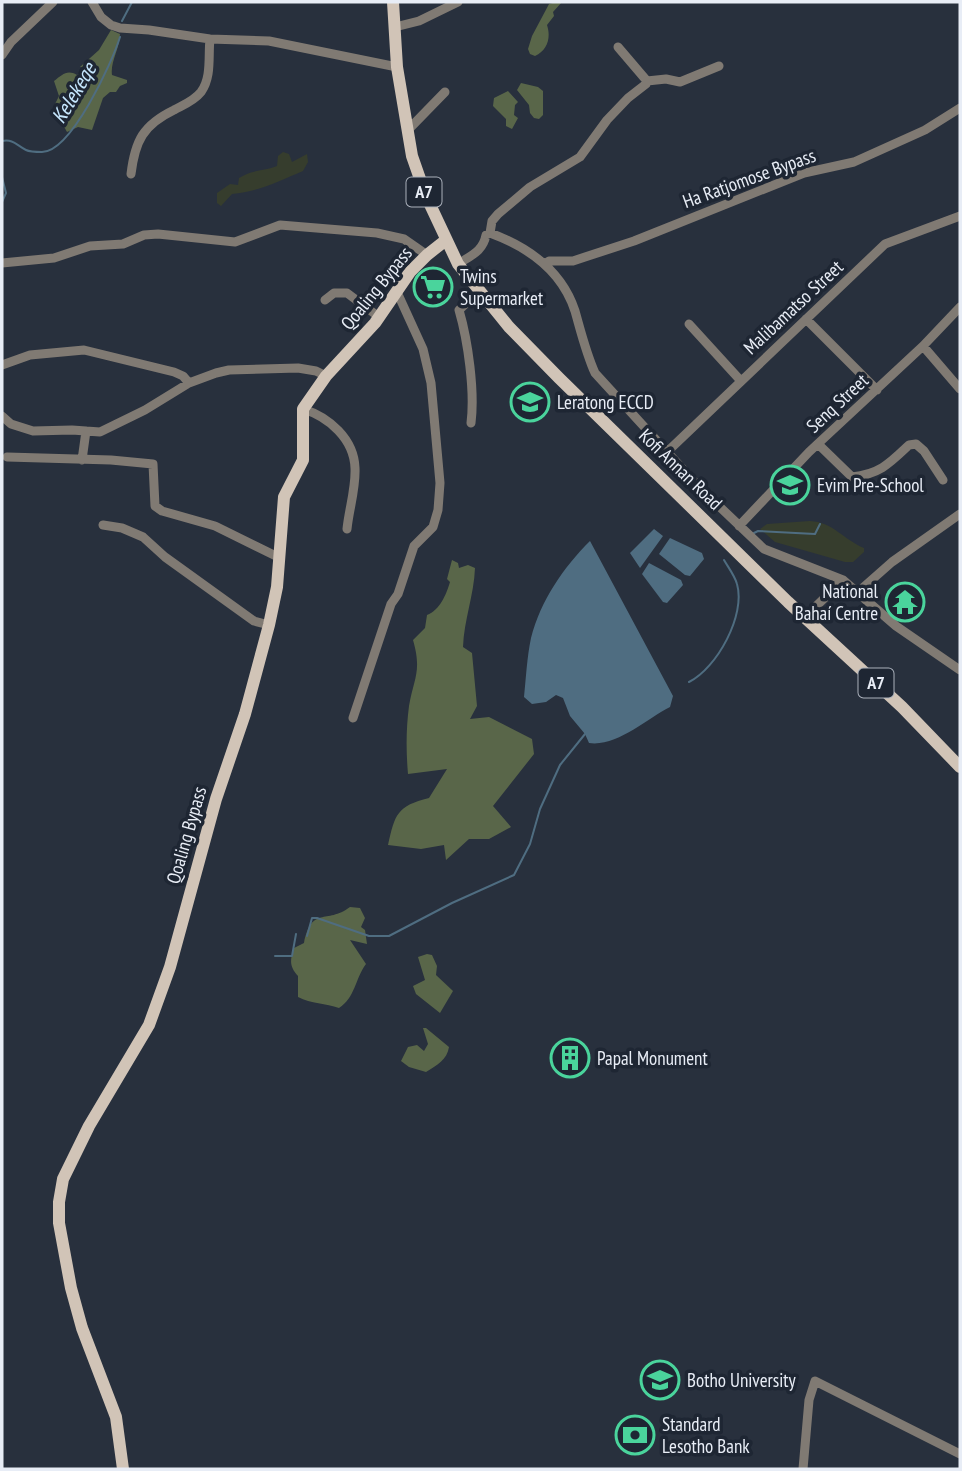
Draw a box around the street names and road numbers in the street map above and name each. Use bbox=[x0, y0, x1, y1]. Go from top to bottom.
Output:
street label: Ha Ratjomose Bypass bbox=[679, 143, 819, 213]
road number: A7 bbox=[406, 177, 442, 206]
street label: Qoaling Bypass bbox=[335, 242, 417, 334]
street label: Malibamatso Street bbox=[738, 254, 848, 359]
street label: Senq Street bbox=[801, 368, 873, 438]
street label: Kofi Annan Road bbox=[634, 423, 728, 515]
road number: A7 bbox=[858, 668, 894, 698]
street label: Qoaling Bypass bbox=[161, 784, 211, 886]

